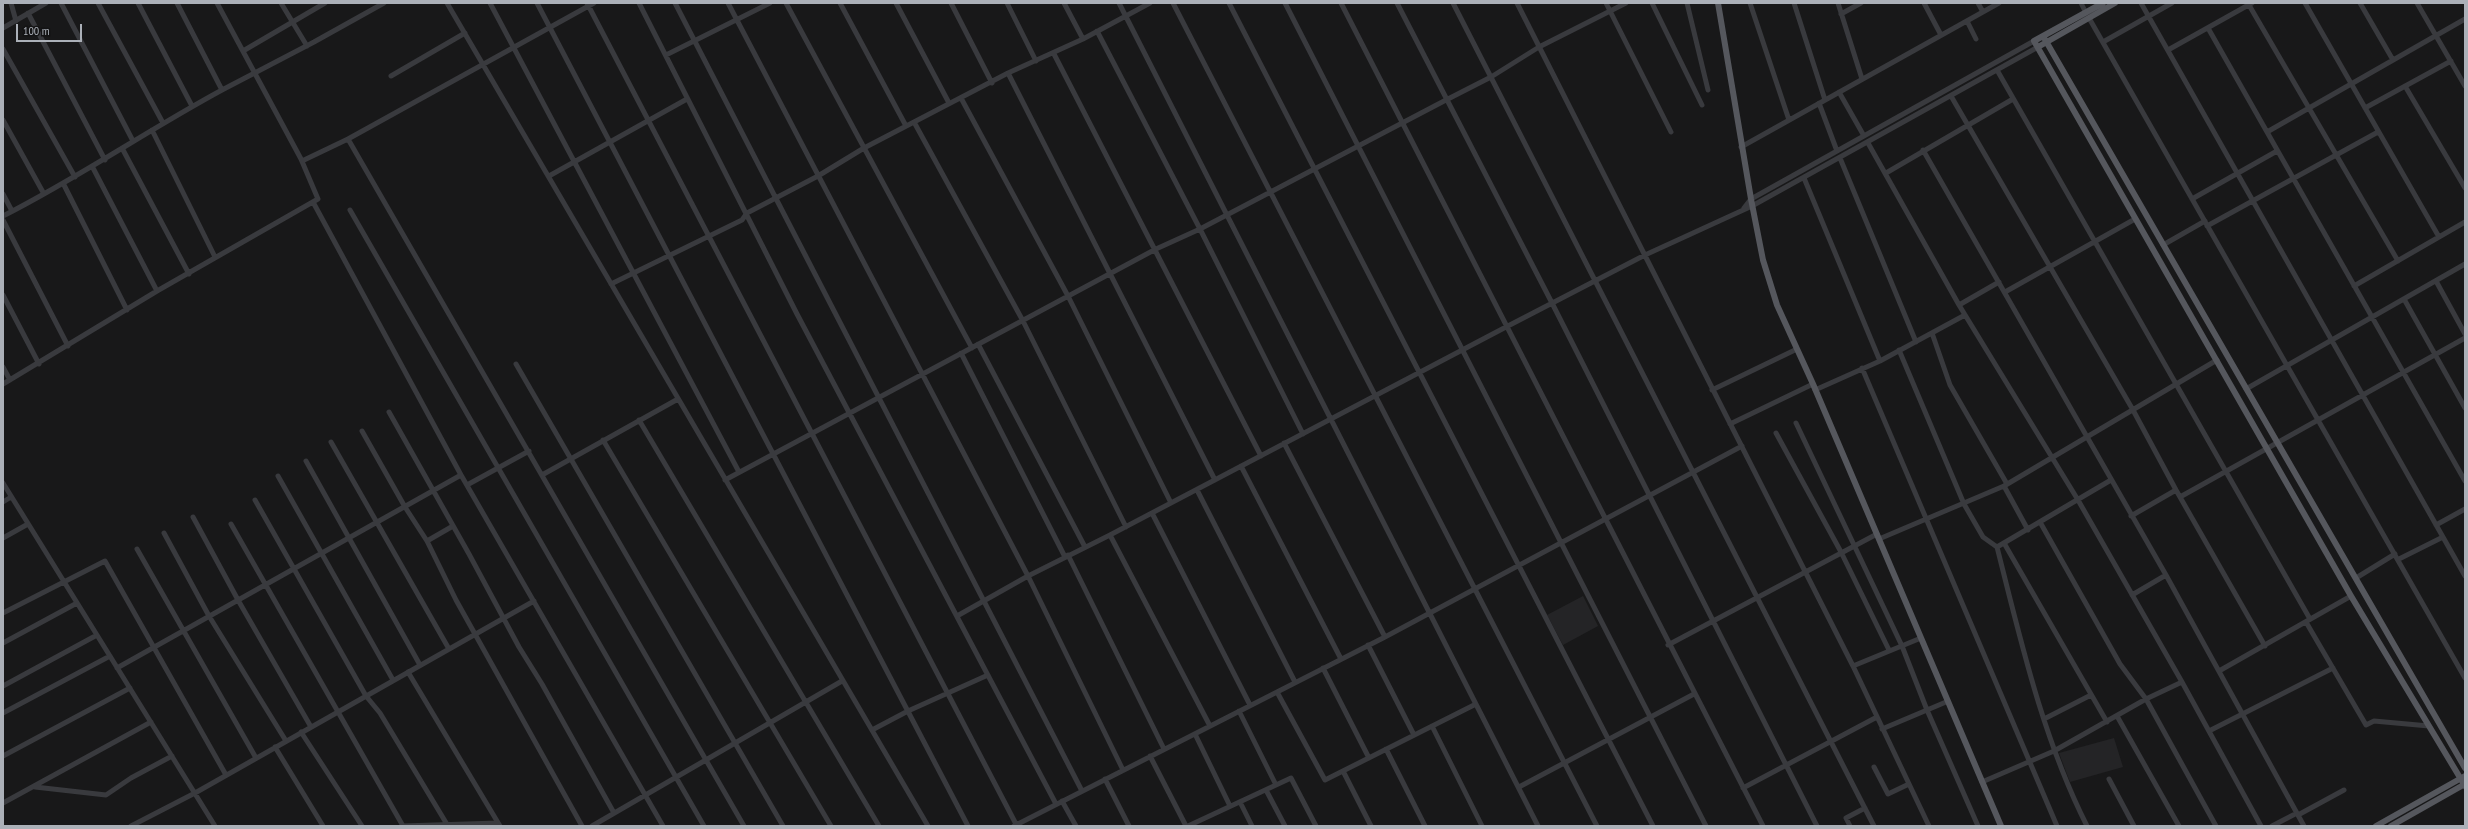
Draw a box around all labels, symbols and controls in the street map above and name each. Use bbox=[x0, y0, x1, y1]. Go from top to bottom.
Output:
scale bar bbox=[18, 16, 84, 42]
text: 100 m bbox=[23, 23, 50, 38]

